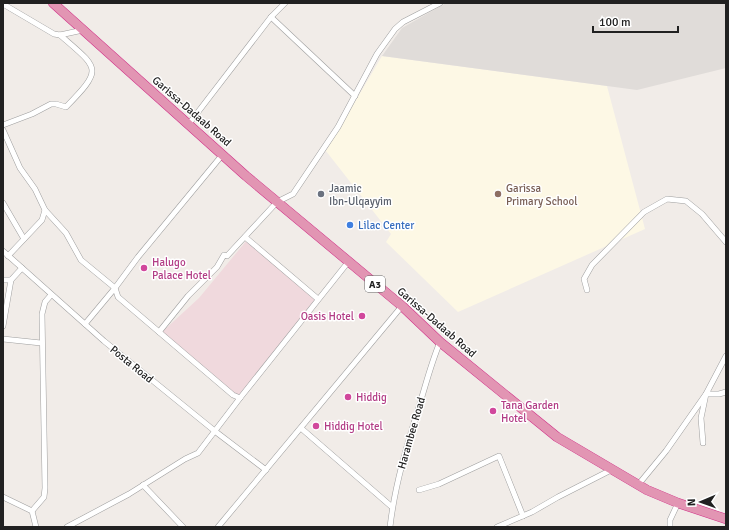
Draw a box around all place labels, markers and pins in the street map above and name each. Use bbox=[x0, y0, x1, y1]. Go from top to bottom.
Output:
place label: Jaamic Ibn-Ulqayyim bbox=[329, 182, 392, 208]
place label: Garissa Primary School bbox=[506, 182, 577, 208]
marker: Jaamic Ibn-Ulqayyim bbox=[316, 189, 326, 199]
marker: Garissa Primary School bbox=[493, 189, 503, 199]
place label: Lilac Center bbox=[358, 219, 414, 232]
marker: Lilac Center bbox=[345, 220, 355, 230]
place label: Halugo Palace Hotel bbox=[152, 256, 211, 282]
marker: Halugo Palace Hotel bbox=[139, 263, 149, 273]
place label: Oasis Hotel bbox=[301, 310, 354, 323]
marker: Oasis Hotel bbox=[357, 311, 367, 321]
place label: Hiddig bbox=[356, 391, 387, 404]
marker: Hiddig bbox=[343, 392, 353, 402]
place label: Tana Garden Hotel bbox=[501, 399, 559, 425]
marker: Tana Garden Hotel bbox=[488, 406, 498, 416]
place label: Hiddig Hotel bbox=[324, 420, 383, 433]
marker: Hiddig Hotel bbox=[311, 421, 321, 431]

